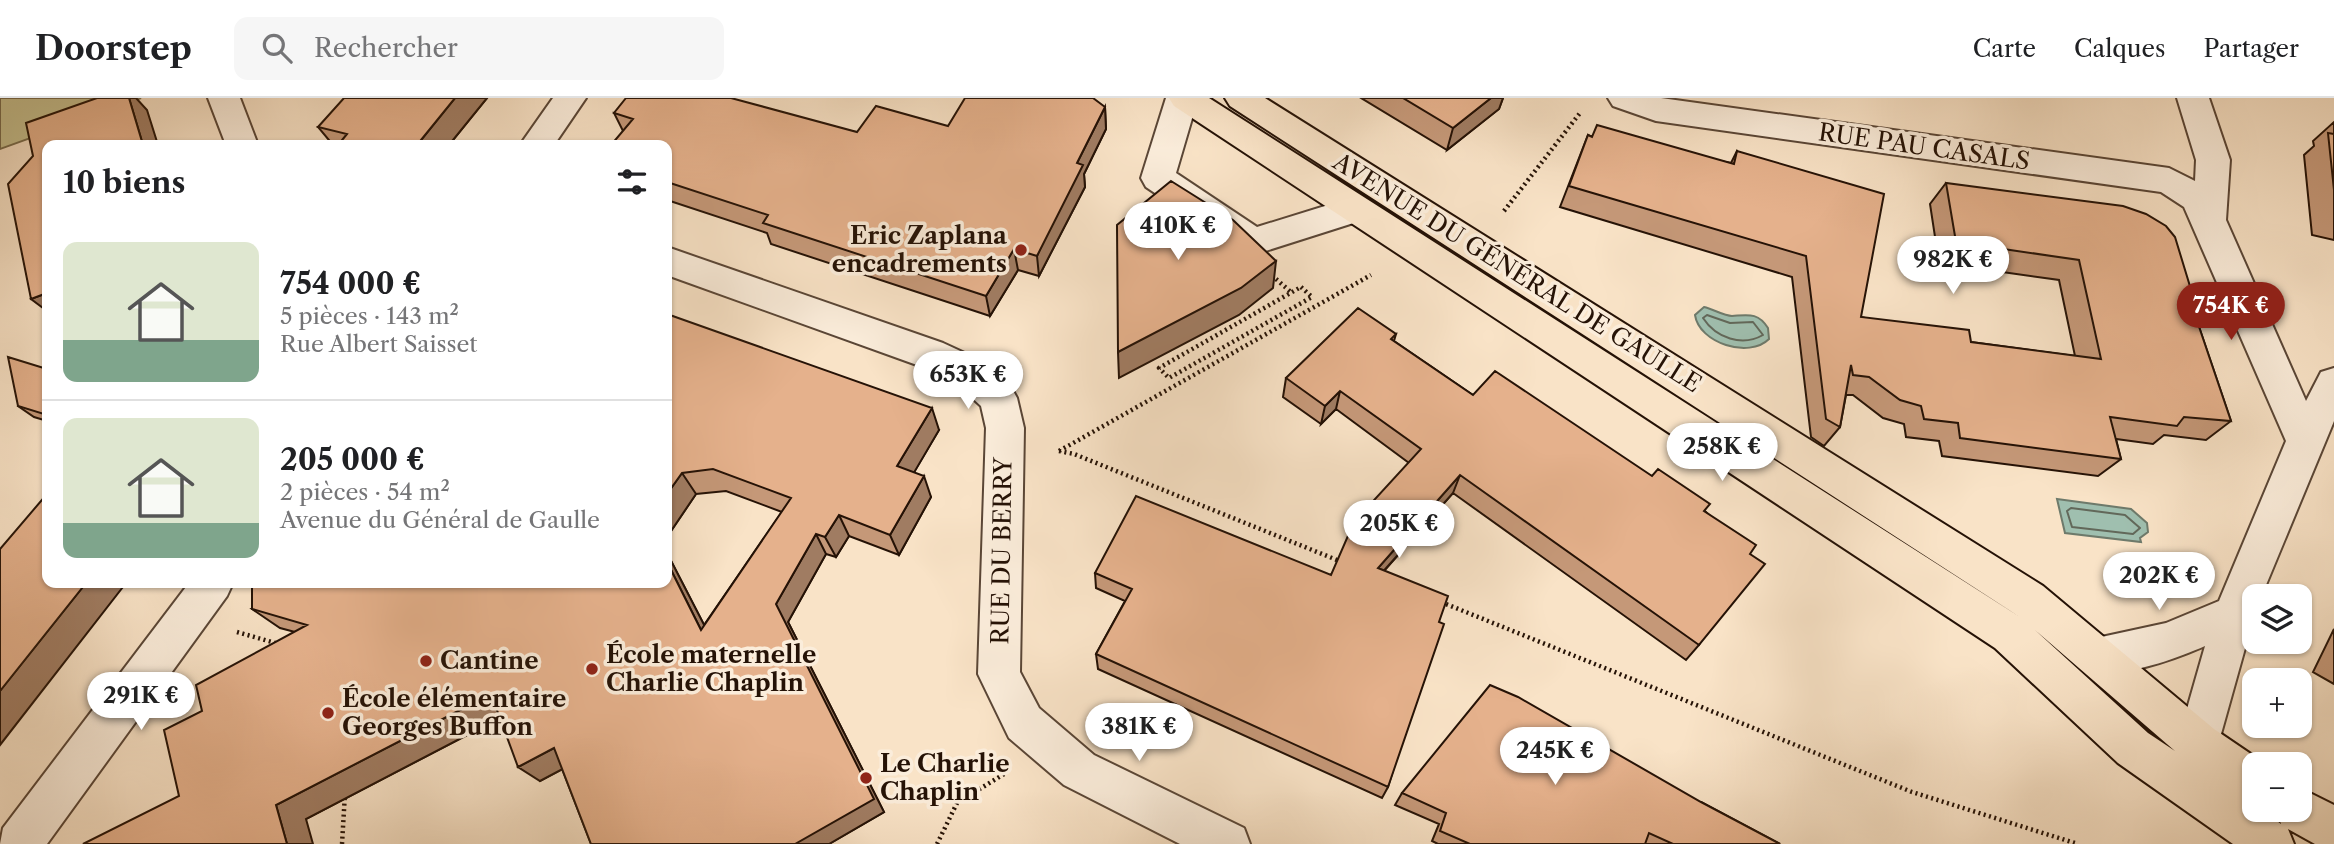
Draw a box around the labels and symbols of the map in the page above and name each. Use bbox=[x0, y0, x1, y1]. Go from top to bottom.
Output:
street label: RUE PAU CASALS bbox=[1817, 117, 2032, 176]
street label: AVENUE DU GÉNÉRAL DE GAULLE bbox=[1327, 146, 1707, 398]
pin: 410K € bbox=[1121, 202, 1235, 262]
place label: Eric Zaplana encadrements bbox=[832, 221, 1008, 278]
pin: 982K € bbox=[1896, 236, 2010, 296]
marker: Eric Zaplana encadrements bbox=[1013, 242, 1029, 258]
pin: 754K € bbox=[2174, 282, 2288, 342]
pin: 653K € bbox=[911, 352, 1025, 411]
pin: 258K € bbox=[1665, 424, 1779, 483]
street label: RUE DU BERRY bbox=[985, 456, 1018, 645]
pin: 205K € bbox=[1342, 500, 1456, 560]
pin: 202K € bbox=[2102, 552, 2216, 612]
place label: École maternelle Charlie Chaplin bbox=[606, 640, 816, 697]
place label: Cantine bbox=[440, 646, 539, 675]
marker: Cantine bbox=[418, 653, 434, 669]
marker: École maternelle Charlie Chaplin bbox=[584, 661, 600, 677]
pin: 291K € bbox=[84, 672, 198, 732]
place label: École élémentaire Georges Buffon bbox=[342, 684, 566, 741]
pin: 381K € bbox=[1082, 704, 1196, 763]
marker: École élémentaire Georges Buffon bbox=[320, 705, 336, 721]
pin: 245K € bbox=[1498, 728, 1612, 787]
place label: Le Charlie Chaplin bbox=[880, 749, 1010, 806]
marker: Le Charlie Chaplin bbox=[858, 770, 874, 786]

